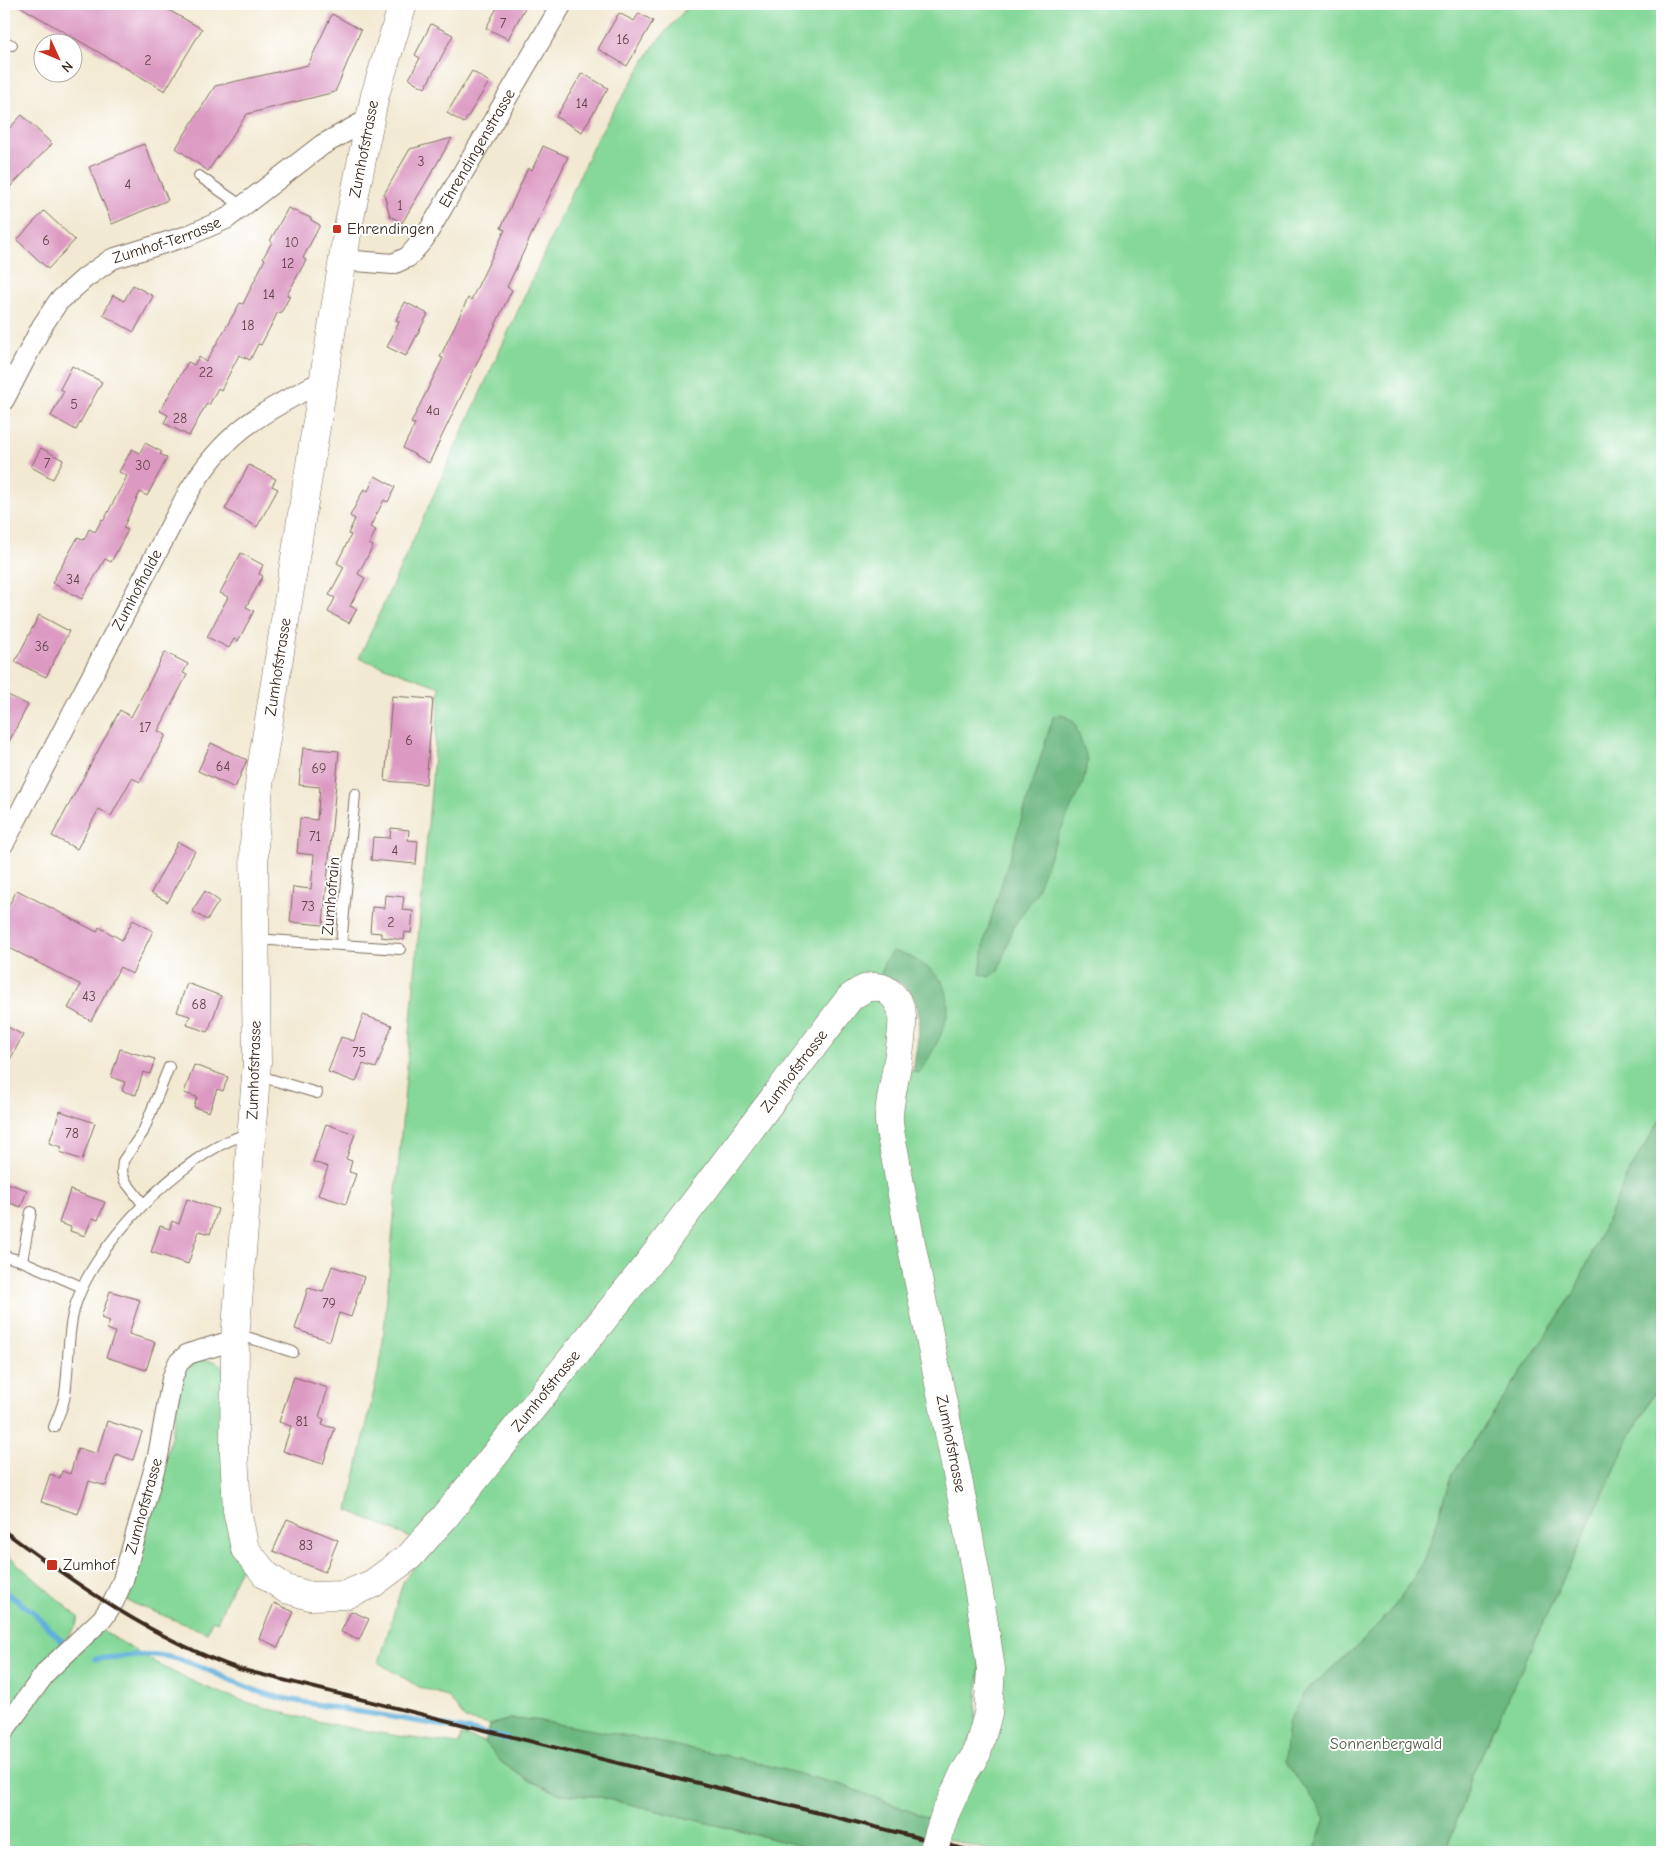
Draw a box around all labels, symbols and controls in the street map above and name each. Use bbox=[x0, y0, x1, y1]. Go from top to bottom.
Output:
house number: 7 bbox=[500, 15, 507, 32]
house number: 16 bbox=[616, 31, 630, 48]
north arrow bbox=[32, 32, 82, 82]
house number: 2 bbox=[144, 52, 152, 69]
text: N bbox=[58, 57, 76, 76]
street label: Ehrendingenstrasse bbox=[435, 86, 519, 211]
house number: 14 bbox=[576, 95, 588, 112]
street label: Zumhofstrasse bbox=[346, 99, 382, 199]
house number: 3 bbox=[417, 153, 425, 170]
house number: 4 bbox=[125, 176, 132, 193]
house number: 1 bbox=[397, 197, 403, 214]
street label: Zumhof-Terrasse bbox=[110, 213, 224, 267]
place label: Ehrendingen bbox=[347, 220, 434, 238]
marker: Ehrendingen bbox=[331, 223, 343, 235]
house number: 6 bbox=[42, 232, 50, 249]
house number: 10 bbox=[285, 234, 299, 251]
house number: 12 bbox=[282, 255, 294, 272]
house number: 14 bbox=[263, 286, 275, 303]
house number: 18 bbox=[242, 317, 254, 334]
house number: 22 bbox=[199, 364, 213, 381]
house number: 5 bbox=[70, 396, 78, 413]
house number: 4a bbox=[426, 402, 440, 419]
house number: 28 bbox=[173, 410, 187, 427]
house number: 7 bbox=[44, 455, 51, 472]
house number: 30 bbox=[135, 457, 151, 474]
street label: Zumhofhalde bbox=[108, 546, 166, 633]
house number: 34 bbox=[66, 571, 80, 588]
street label: Zumhofstrasse bbox=[261, 617, 295, 717]
house number: 36 bbox=[35, 638, 49, 655]
house number: 17 bbox=[139, 719, 151, 736]
house number: 6 bbox=[405, 732, 413, 749]
house number: 64 bbox=[216, 758, 230, 775]
house number: 69 bbox=[311, 760, 327, 777]
house number: 71 bbox=[309, 828, 321, 845]
house number: 4 bbox=[392, 842, 399, 859]
street label: Zumhofrain bbox=[319, 856, 343, 936]
house number: 73 bbox=[301, 898, 315, 915]
house number: 2 bbox=[387, 914, 395, 931]
house number: 43 bbox=[82, 988, 96, 1005]
house number: 68 bbox=[192, 996, 206, 1013]
street label: Zumhofstrasse bbox=[243, 1020, 265, 1120]
street label: Zumhofstrasse bbox=[757, 1026, 831, 1116]
house number: 75 bbox=[352, 1044, 366, 1061]
house number: 78 bbox=[65, 1125, 79, 1142]
house number: 79 bbox=[322, 1295, 336, 1312]
street label: Zumhofstrasse bbox=[508, 1347, 584, 1435]
street label: Zumhofstrasse bbox=[933, 1394, 969, 1494]
house number: 81 bbox=[296, 1413, 308, 1430]
street label: Zumhofstrasse bbox=[122, 1456, 166, 1556]
house number: 83 bbox=[299, 1537, 313, 1554]
place label: Zumhof bbox=[63, 1556, 117, 1574]
marker: Zumhof bbox=[45, 1558, 59, 1572]
park label: Sonnenbergwald bbox=[1330, 1735, 1442, 1753]

